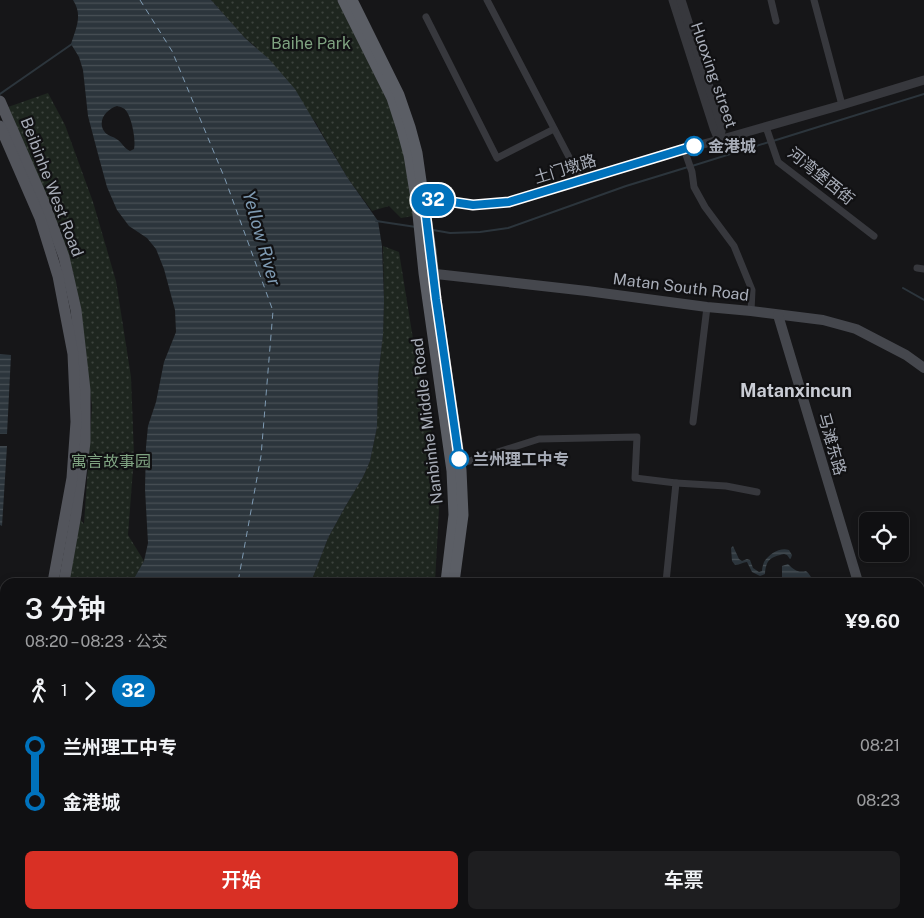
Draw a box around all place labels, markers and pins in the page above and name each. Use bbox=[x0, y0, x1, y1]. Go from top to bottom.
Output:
marker: 金港城 bbox=[684, 136, 704, 156]
place label: 金港城 bbox=[708, 137, 756, 156]
marker: 兰州理工中专 bbox=[449, 449, 469, 469]
place label: 兰州理工中专 bbox=[473, 450, 569, 469]

